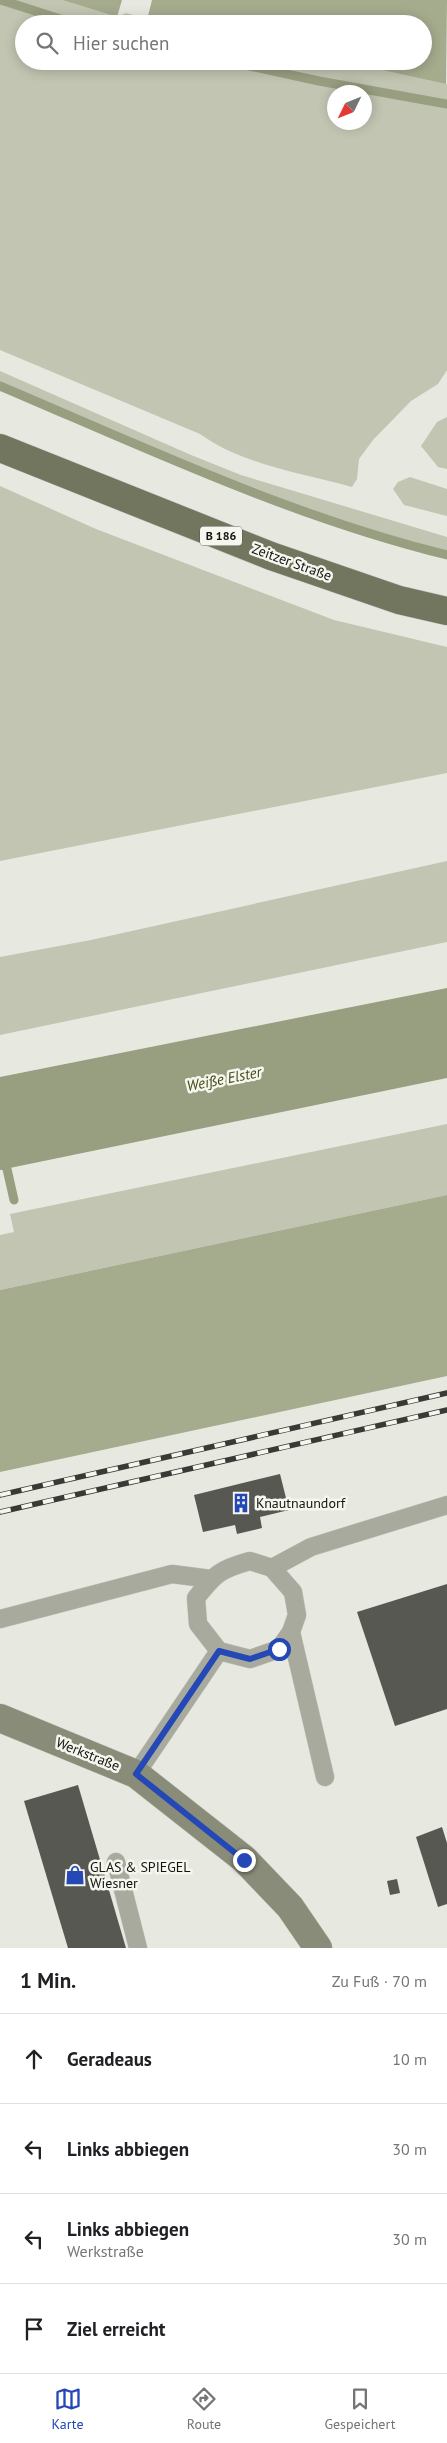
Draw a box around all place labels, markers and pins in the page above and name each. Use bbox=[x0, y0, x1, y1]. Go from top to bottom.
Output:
building icon: Knautnaundorf bbox=[230, 1492, 252, 1514]
place label: Knautnaundorf bbox=[256, 1494, 346, 1512]
place label: GLAS & SPIEGEL Wiesner bbox=[90, 1858, 191, 1892]
shop icon: GLAS & SPIEGEL Wiesner bbox=[64, 1864, 86, 1886]

